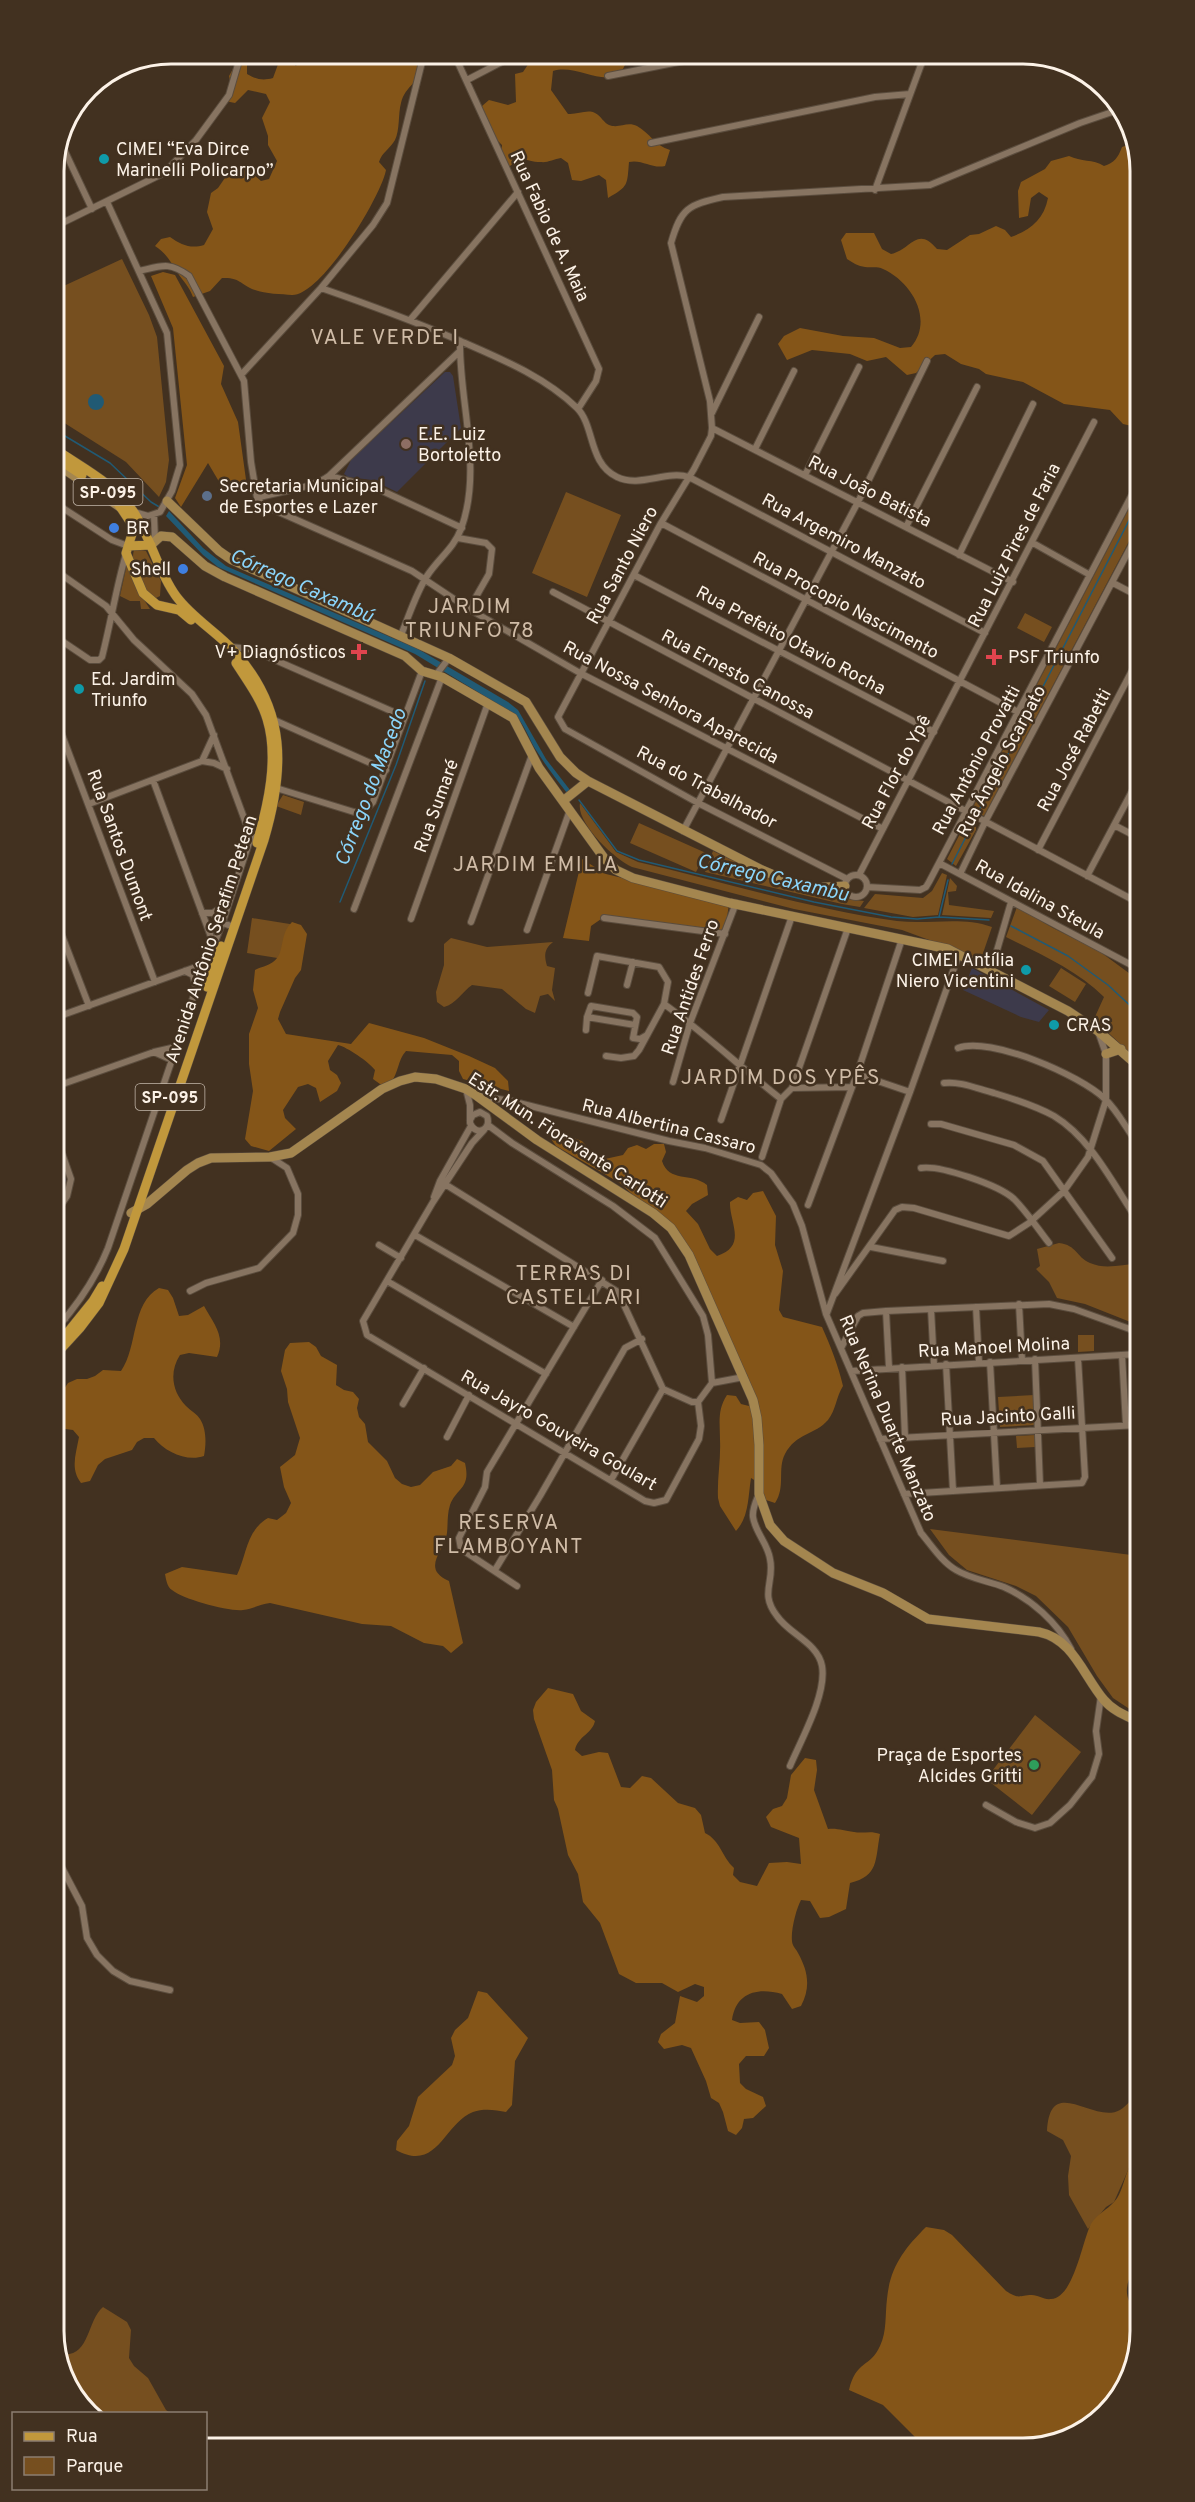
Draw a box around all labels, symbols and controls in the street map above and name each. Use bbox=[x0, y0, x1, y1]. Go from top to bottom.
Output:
place label: CIMEI “Eva Dirce Marinelli Policarpo” bbox=[116, 139, 274, 183]
street label: Rua Fabio de A. Maia bbox=[504, 147, 594, 306]
marker: CIMEI “Eva Dirce Marinelli Policarpo” bbox=[97, 152, 111, 166]
district label: VALE VERDE I bbox=[310, 325, 460, 352]
place label: E.E. Luiz Bortoletto bbox=[418, 424, 501, 468]
marker: E.E. Luiz Bortoletto bbox=[399, 437, 413, 451]
street label: Rua João Batista bbox=[804, 451, 935, 533]
street label: Rua Luiz Pires de Faria bbox=[964, 459, 1067, 632]
place label: Secretaria Municipal de Esportes e Lazer bbox=[219, 476, 384, 520]
road number: SP-095 bbox=[74, 479, 142, 505]
marker: Secretaria Municipal de Esportes e Lazer bbox=[200, 489, 214, 503]
street label: Rua Argemiro Manzato bbox=[757, 489, 929, 595]
street label: Rua Santo Niero bbox=[582, 503, 664, 629]
place label: BR bbox=[126, 518, 150, 541]
marker: BR bbox=[107, 521, 121, 535]
water label: Córrego Caxambú bbox=[225, 544, 378, 631]
street label: Rua Procopio Nascimento bbox=[748, 547, 942, 665]
place label: Shell bbox=[131, 559, 171, 582]
marker: Shell bbox=[176, 562, 190, 576]
street label: Rua Prefeito Otavio Rocha bbox=[692, 582, 889, 701]
district label: JARDIM TRIUNFO 78 bbox=[405, 594, 535, 645]
street label: Rua Ernesto Canossa bbox=[657, 625, 818, 725]
street label: Rua Nossa Senhora Aparecida bbox=[558, 637, 782, 770]
place label: V+ Diagnósticos bbox=[214, 642, 346, 665]
marker: V+ Diagnósticos bbox=[350, 643, 368, 661]
place label: PSF Triunfo bbox=[1008, 647, 1100, 670]
marker: PSF Triunfo bbox=[985, 648, 1003, 666]
place label: Ed. Jardim Triunfo bbox=[91, 669, 176, 713]
street label: Rua Ângelo Scarpato bbox=[951, 681, 1052, 841]
marker: Ed. Jardim Triunfo bbox=[72, 682, 86, 696]
street label: Rua Antônio Provatti bbox=[928, 682, 1027, 840]
street label: Rua José Rabetti bbox=[1033, 685, 1117, 816]
water label: Córrego do Macedo bbox=[330, 705, 414, 870]
street label: Rua Flor do Ypê bbox=[858, 712, 937, 834]
street label: Rua do Trabalhador bbox=[632, 742, 781, 835]
street label: Rua Sumaré bbox=[410, 757, 465, 856]
street label: Rua Santos Dumont bbox=[80, 766, 157, 925]
street label: Avenida Antônio Serafim Petean bbox=[161, 813, 263, 1066]
water label: Córrego Caxambu bbox=[694, 849, 852, 909]
district label: JARDIM EMILIA bbox=[453, 852, 619, 879]
street label: Rua Idalina Steula bbox=[970, 855, 1108, 945]
street label: Rua Antides Ferro bbox=[657, 916, 725, 1059]
place label: CIMEI Antília Niero Vicentini bbox=[896, 950, 1014, 994]
marker: CIMEI Antília Niero Vicentini bbox=[1019, 963, 1033, 977]
place label: CRAS bbox=[1066, 1015, 1112, 1038]
marker: CRAS bbox=[1047, 1018, 1061, 1032]
district label: JARDIM DOS YPÊS bbox=[681, 1064, 881, 1092]
street label: Estr. Mun. Fioravante Carlotti bbox=[463, 1068, 671, 1214]
road number: SP-095 bbox=[136, 1084, 204, 1110]
street label: Rua Albertina Cassaro bbox=[579, 1095, 758, 1160]
district label: TERRAS DI CASTELLARI bbox=[506, 1261, 642, 1312]
street label: Rua Nerina Duarte Manzato bbox=[833, 1312, 941, 1525]
street label: Rua Manoel Molina bbox=[917, 1333, 1071, 1364]
street label: Rua Jayro Gouveira Goulart bbox=[456, 1366, 661, 1497]
street label: Rua Jacinto Galli bbox=[940, 1402, 1076, 1433]
district label: RESERVA FLAMBOYANT bbox=[434, 1510, 584, 1561]
place label: Praça de Esportes Alcides Gritti bbox=[877, 1745, 1022, 1789]
marker: Praça de Esportes Alcides Gritti bbox=[1027, 1758, 1041, 1772]
legend bbox=[12, 2412, 207, 2490]
text: Rua bbox=[66, 2426, 97, 2449]
text: Parque bbox=[66, 2456, 123, 2479]

